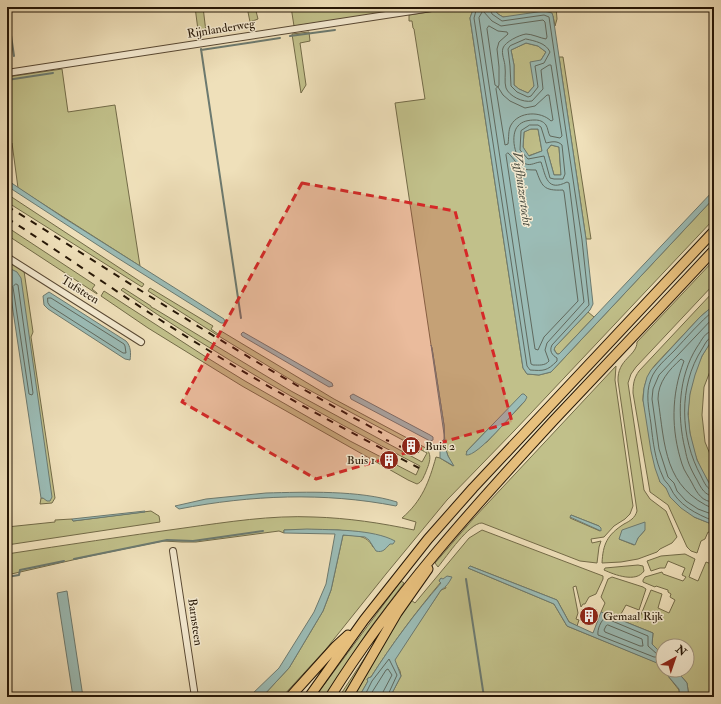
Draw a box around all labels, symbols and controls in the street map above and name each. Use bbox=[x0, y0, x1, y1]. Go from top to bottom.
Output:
street label: Rijnlanderweg bbox=[186, 16, 257, 42]
water label: Vijfhuizertocht bbox=[509, 151, 535, 228]
street label: Tufsteen bbox=[58, 273, 102, 307]
building icon: Buis 2 bbox=[400, 435, 422, 457]
place label: Buis 2 bbox=[425, 439, 455, 454]
building icon: Buis 1 bbox=[378, 449, 400, 471]
place label: Buis 1 bbox=[347, 453, 375, 468]
street label: Barnsteen bbox=[184, 597, 206, 647]
building icon: Gemaal Rijk bbox=[578, 605, 600, 627]
place label: Gemaal Rijk bbox=[603, 609, 663, 624]
north arrow bbox=[655, 638, 695, 678]
text: N bbox=[672, 642, 690, 660]

